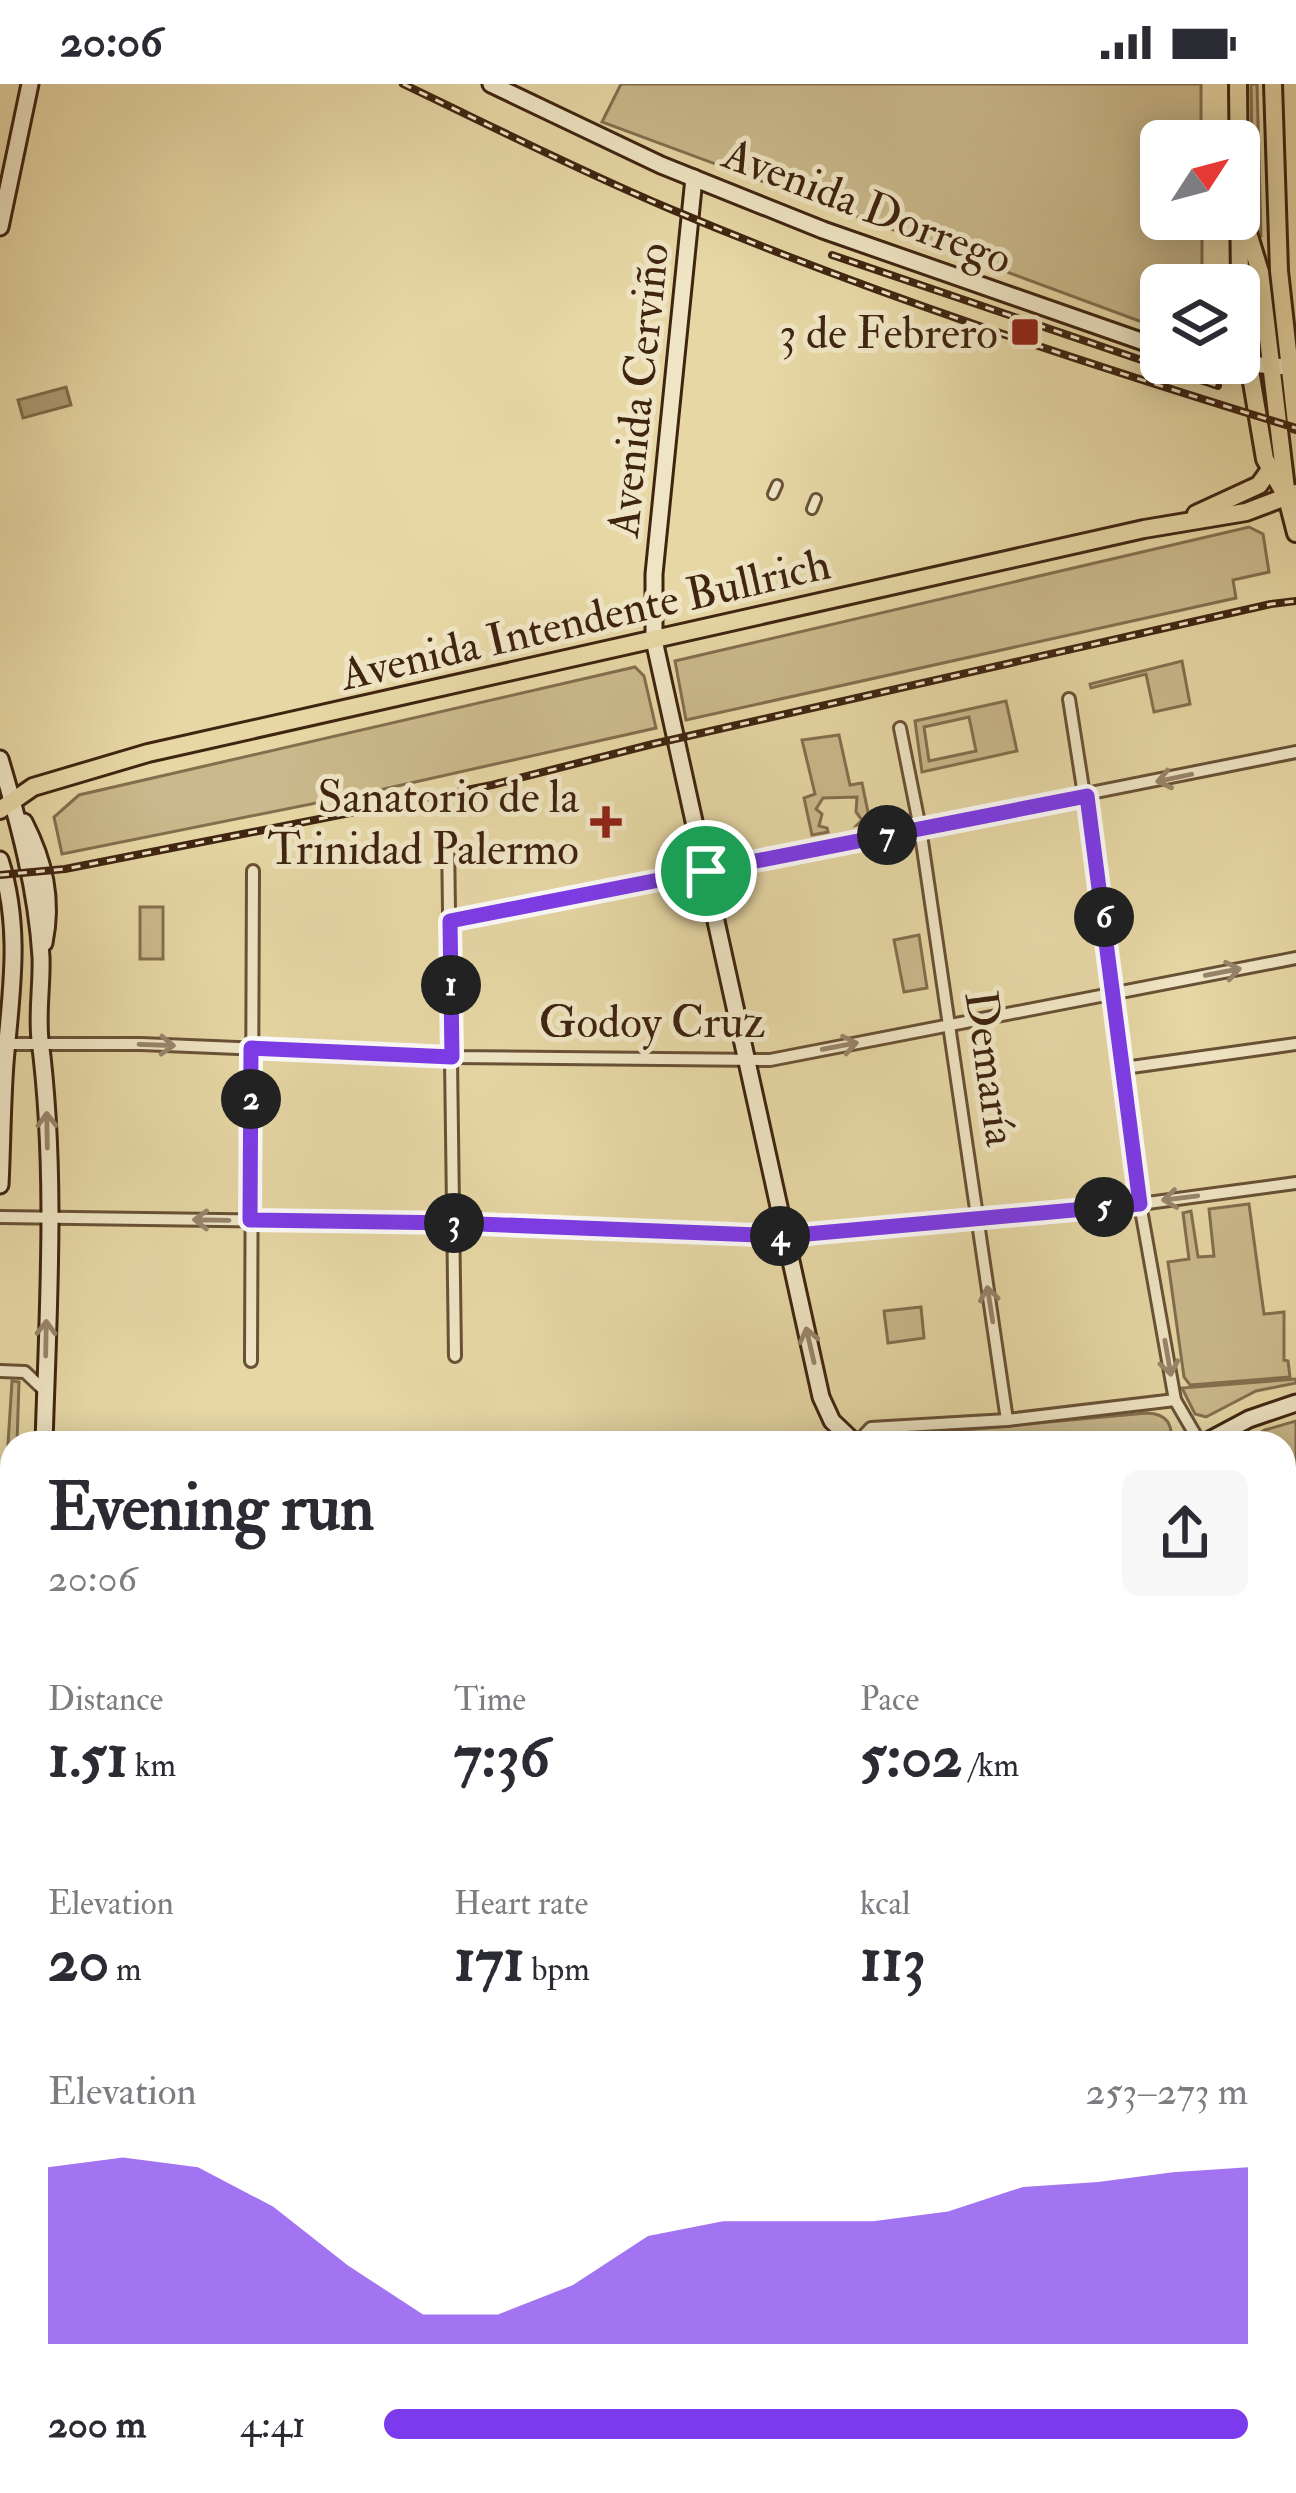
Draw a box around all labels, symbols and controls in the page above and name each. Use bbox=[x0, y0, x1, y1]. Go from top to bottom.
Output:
text: 20:06 bbox=[60, 14, 163, 70]
north arrow bbox=[1140, 120, 1260, 240]
map controls bbox=[1140, 120, 1260, 384]
street label: Avenida Dorrego bbox=[714, 126, 1020, 288]
street label: Avenida Cerviño bbox=[596, 240, 682, 541]
button: layers bbox=[1140, 264, 1260, 384]
place label: 3 de Febrero bbox=[779, 306, 998, 362]
marker: 3 de Febrero bbox=[1009, 316, 1041, 348]
street label: Avenida Intendente Bullrich bbox=[334, 536, 836, 704]
one-way arrow bbox=[1156, 767, 1194, 790]
place label: Sanatorio de la Trinidad Palermo bbox=[267, 770, 579, 878]
pin: 7 bbox=[857, 805, 917, 865]
marker: Sanatorio de la Trinidad Palermo bbox=[590, 806, 622, 838]
text: 7 bbox=[879, 814, 895, 855]
pin bbox=[655, 820, 757, 922]
icon: arrive bbox=[673, 838, 739, 904]
pin: 6 bbox=[1074, 887, 1134, 947]
text: 6 bbox=[1096, 896, 1112, 937]
pin: 1 bbox=[421, 955, 481, 1015]
one-way arrow bbox=[1202, 960, 1241, 982]
text: 1 bbox=[445, 964, 457, 1005]
street label: Demaría bbox=[951, 987, 1029, 1150]
street label: Godoy Cruz bbox=[539, 995, 765, 1051]
one-way arrow bbox=[137, 1033, 176, 1056]
one-way arrow bbox=[819, 1034, 858, 1056]
pin: 2 bbox=[221, 1069, 281, 1129]
text: 2 bbox=[243, 1078, 259, 1119]
one-way arrow bbox=[36, 1111, 59, 1150]
pin: 5 bbox=[1074, 1177, 1134, 1237]
text: 5 bbox=[1097, 1186, 1111, 1227]
one-way arrow bbox=[1161, 1188, 1200, 1210]
pin: 3 bbox=[424, 1193, 484, 1253]
text: 3 bbox=[448, 1202, 460, 1243]
pin: 4 bbox=[750, 1206, 810, 1266]
one-way arrow bbox=[192, 1208, 231, 1231]
text: 4 bbox=[771, 1215, 789, 1256]
one-way arrow bbox=[978, 1286, 1001, 1325]
one-way arrow bbox=[34, 1319, 57, 1358]
one-way arrow bbox=[797, 1327, 820, 1365]
one-way arrow bbox=[1157, 1337, 1180, 1376]
text: Evening run bbox=[48, 1467, 374, 1550]
button: share bbox=[1122, 1470, 1248, 1596]
text: 20:06 bbox=[48, 1554, 137, 1603]
text: Distance bbox=[48, 1679, 163, 1720]
text: Time bbox=[454, 1679, 526, 1720]
text: Pace bbox=[860, 1679, 919, 1720]
text: 1.51 bbox=[48, 1720, 128, 1795]
text: 7:36 bbox=[454, 1720, 550, 1795]
text: 5:02 bbox=[860, 1720, 962, 1795]
text: km bbox=[128, 1745, 176, 1786]
text: /km bbox=[962, 1745, 1019, 1786]
text: Elevation bbox=[48, 1883, 174, 1924]
text: Heart rate bbox=[454, 1883, 588, 1924]
text: kcal bbox=[860, 1883, 911, 1924]
text: 20 bbox=[48, 1924, 109, 1999]
text: 171 bbox=[454, 1924, 524, 1999]
text: 113 bbox=[860, 1924, 926, 1999]
text: m bbox=[109, 1949, 142, 1990]
text: bpm bbox=[524, 1949, 590, 1990]
text: Elevation bbox=[48, 2067, 197, 2116]
text: 253–273 m bbox=[1086, 2067, 1248, 2116]
text: 200 m bbox=[48, 2400, 146, 2449]
text: 4:41 bbox=[240, 2400, 306, 2449]

